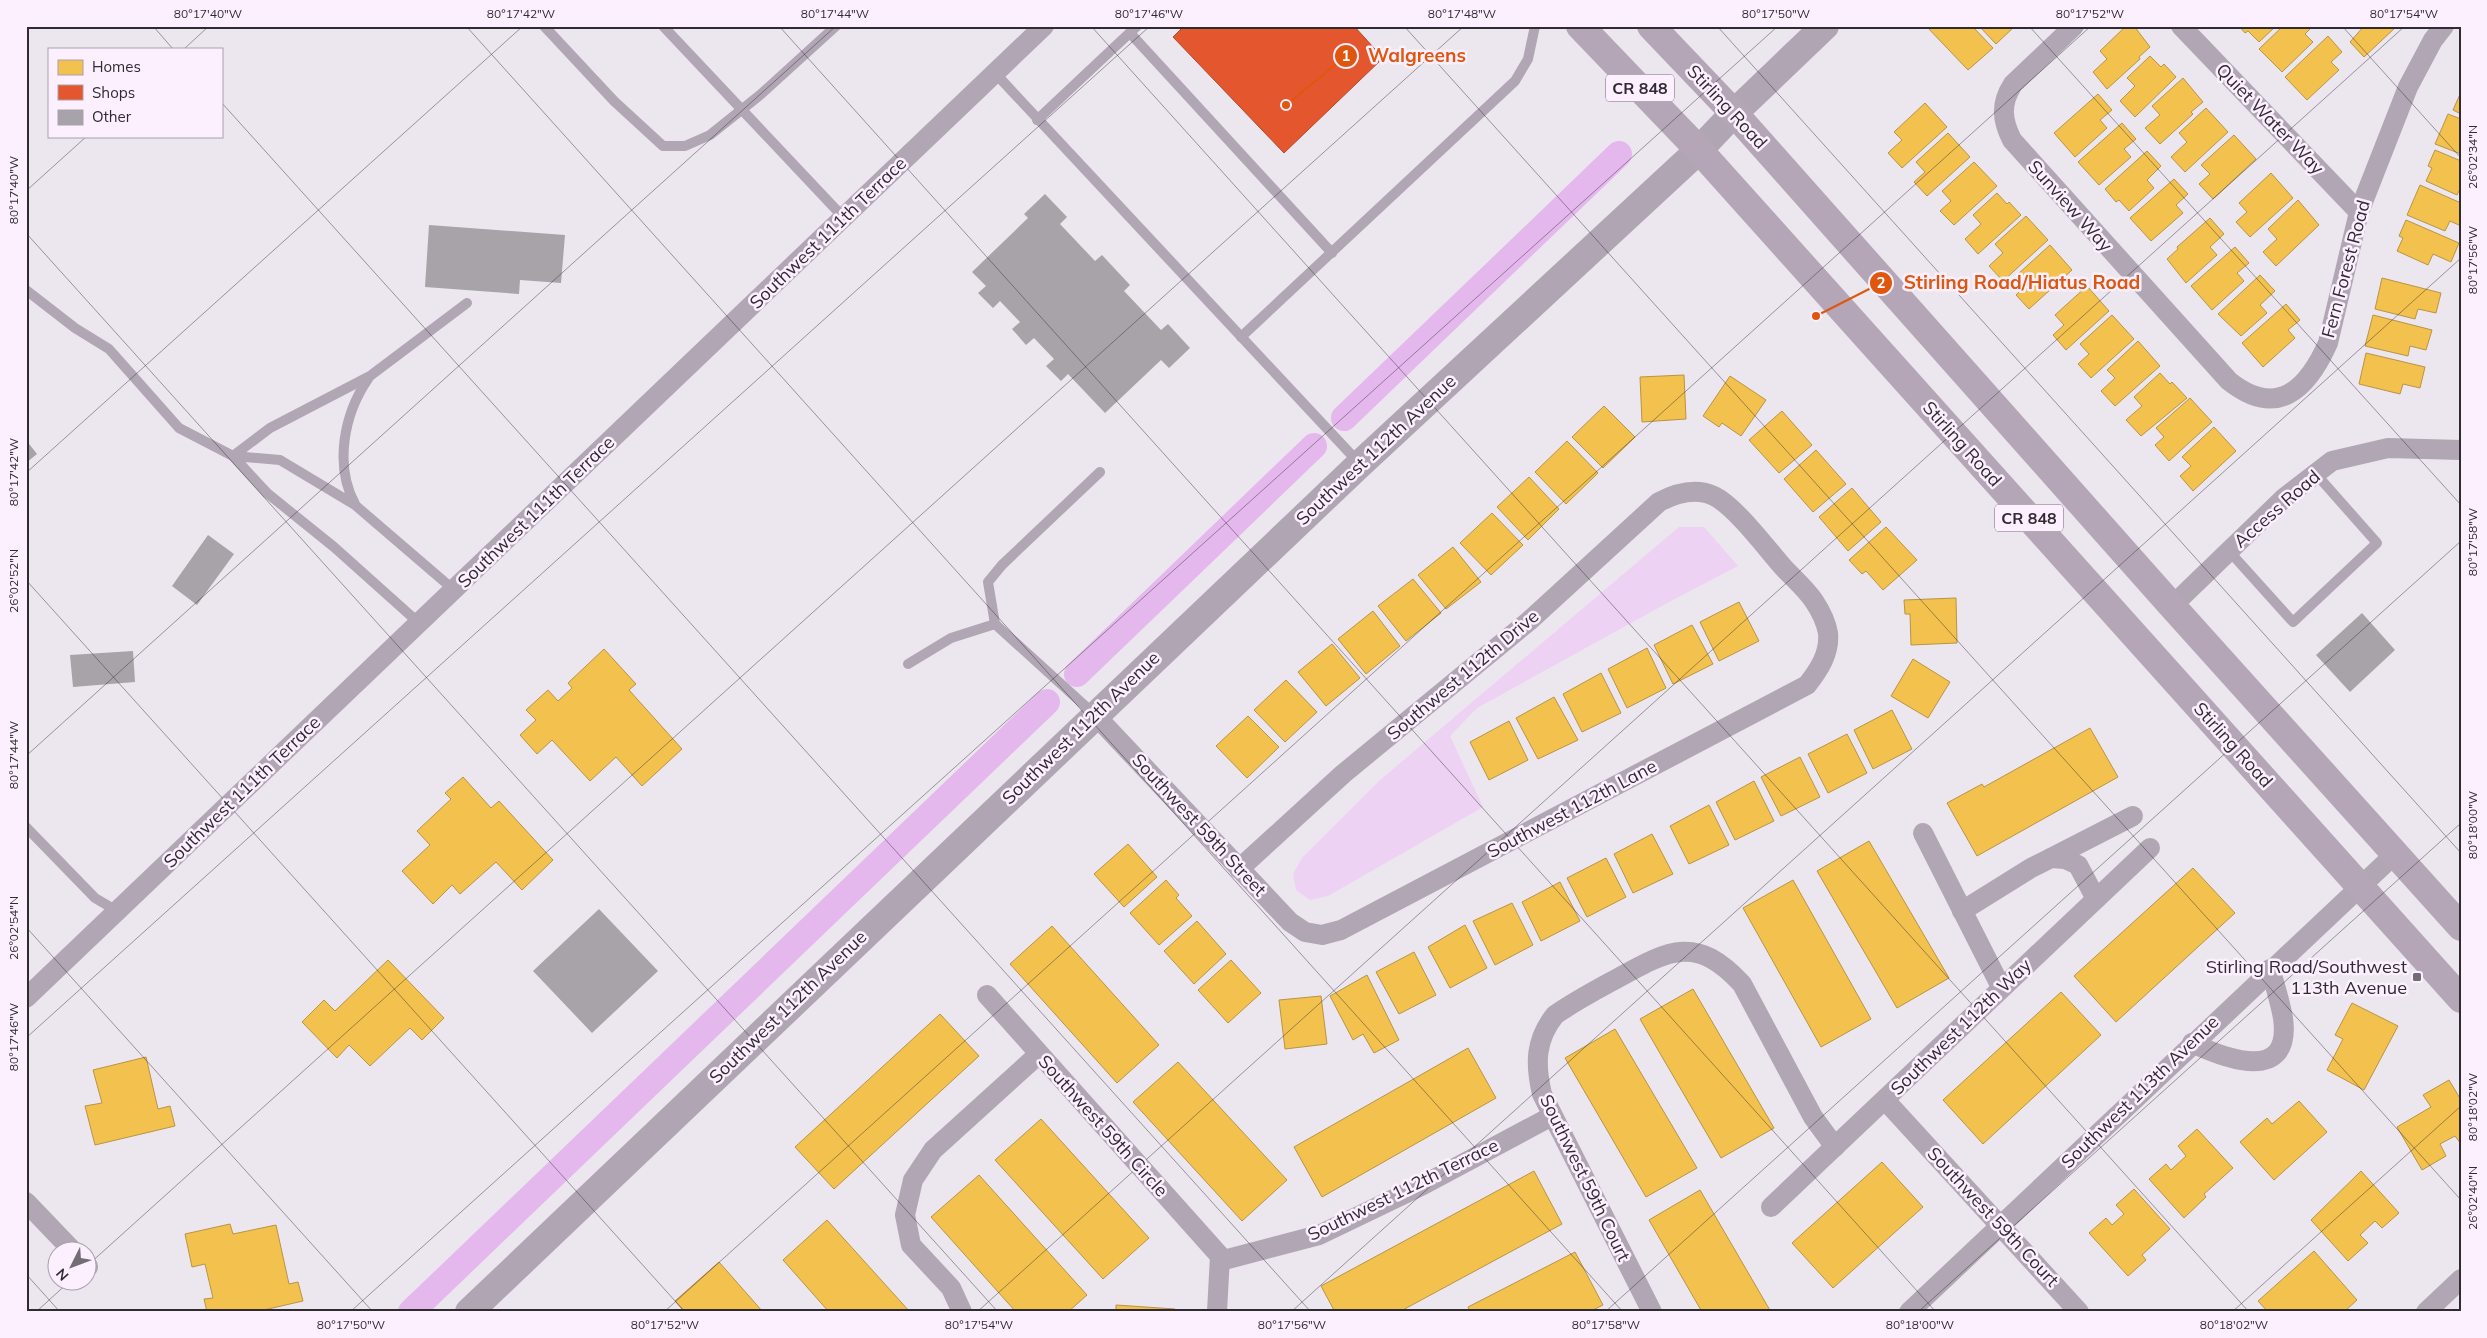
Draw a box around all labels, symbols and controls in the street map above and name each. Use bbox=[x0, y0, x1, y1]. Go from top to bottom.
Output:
text: 80°17'40"W bbox=[174, 6, 242, 21]
text: 80°17'42"W bbox=[487, 6, 555, 21]
text: 80°17'44"W bbox=[801, 6, 869, 21]
text: 80°17'46"W bbox=[1115, 6, 1183, 21]
text: 80°17'48"W bbox=[1428, 6, 1496, 21]
text: 80°17'50"W bbox=[1742, 6, 1810, 21]
text: 80°17'52"W bbox=[2056, 6, 2124, 21]
text: 80°17'54"W bbox=[2370, 6, 2438, 21]
callout: Walgreens bbox=[1333, 39, 1476, 73]
text: Walgreens bbox=[1368, 43, 1466, 67]
text: 1 bbox=[1341, 46, 1351, 65]
legend bbox=[48, 48, 222, 138]
text: Homes bbox=[92, 57, 141, 76]
street label: Quiet Water Way bbox=[2212, 58, 2330, 179]
street label: Stirling Road bbox=[1682, 60, 1772, 154]
road number: CR 848 bbox=[1606, 75, 1674, 102]
text: Shops bbox=[92, 83, 135, 102]
text: Other bbox=[92, 107, 132, 126]
text: 26°02'34"N bbox=[2465, 125, 2480, 189]
street label: Southwest 111th Terrace bbox=[744, 152, 911, 314]
street label: Sunview Way bbox=[2023, 155, 2118, 256]
text: 80°17'40"W bbox=[6, 156, 21, 224]
street label: Fern Forest Road bbox=[2316, 198, 2375, 340]
text: 80°17'56"W bbox=[2465, 226, 2480, 294]
callout: Stirling Road/Hiatus Road bbox=[1869, 266, 2151, 300]
text: Stirling Road/Hiatus Road bbox=[1904, 270, 2140, 294]
text: 2 bbox=[1876, 273, 1886, 292]
street label: Southwest 112th Avenue bbox=[1291, 369, 1460, 530]
street label: Stirling Road bbox=[1918, 396, 2007, 491]
street label: Southwest 111th Terrace bbox=[452, 431, 619, 593]
text: 80°17'42"W bbox=[6, 438, 21, 506]
street label: Access Road bbox=[2229, 465, 2325, 552]
road number: CR 848 bbox=[1995, 504, 2063, 532]
text: 80°17'58"W bbox=[2465, 508, 2480, 576]
text: 26°02'52"N bbox=[6, 549, 21, 613]
street label: Southwest 112th Drive bbox=[1382, 604, 1543, 745]
street label: Southwest 112th Avenue bbox=[997, 646, 1164, 809]
street label: Stirling Road bbox=[2189, 697, 2278, 792]
street label: Southwest 111th Terrace bbox=[158, 711, 325, 873]
text: 80°17'44"W bbox=[6, 721, 21, 789]
street label: Southwest 59th Street bbox=[1127, 749, 1271, 901]
street label: Southwest 112th Lane bbox=[1483, 754, 1660, 863]
text: 80°18'00"W bbox=[2465, 791, 2480, 859]
text: 26°02'54"N bbox=[6, 896, 21, 960]
street label: Southwest 112th Avenue bbox=[704, 925, 871, 1088]
street label: Southwest 112th Way bbox=[1885, 953, 2036, 1100]
place label: Stirling Road/Southwest 113th Avenue bbox=[2206, 955, 2407, 999]
marker: Stirling Road/Southwest 113th Avenue bbox=[2411, 971, 2423, 983]
text: 80°17'46"W bbox=[6, 1003, 21, 1071]
street label: Southwest 113th Avenue bbox=[2056, 1010, 2223, 1173]
street label: Southwest 59th Circle bbox=[1034, 1050, 1173, 1201]
text: 80°18'02"W bbox=[2465, 1073, 2480, 1141]
street label: Southwest 59th Court bbox=[1535, 1091, 1636, 1265]
street label: Southwest 112th Terrace bbox=[1304, 1133, 1502, 1246]
street label: Southwest 59th Court bbox=[1923, 1142, 2064, 1291]
text: 26°02'40"N bbox=[2465, 1166, 2480, 1230]
north arrow bbox=[48, 1240, 98, 1290]
text: N bbox=[52, 1265, 73, 1285]
text: 80°17'50"W bbox=[317, 1317, 385, 1332]
text: 80°17'52"W bbox=[631, 1317, 699, 1332]
text: 80°17'54"W bbox=[945, 1317, 1013, 1332]
text: 80°17'56"W bbox=[1258, 1317, 1326, 1332]
text: 80°17'58"W bbox=[1572, 1317, 1640, 1332]
text: 80°18'00"W bbox=[1886, 1317, 1954, 1332]
text: 80°18'02"W bbox=[2200, 1317, 2268, 1332]

